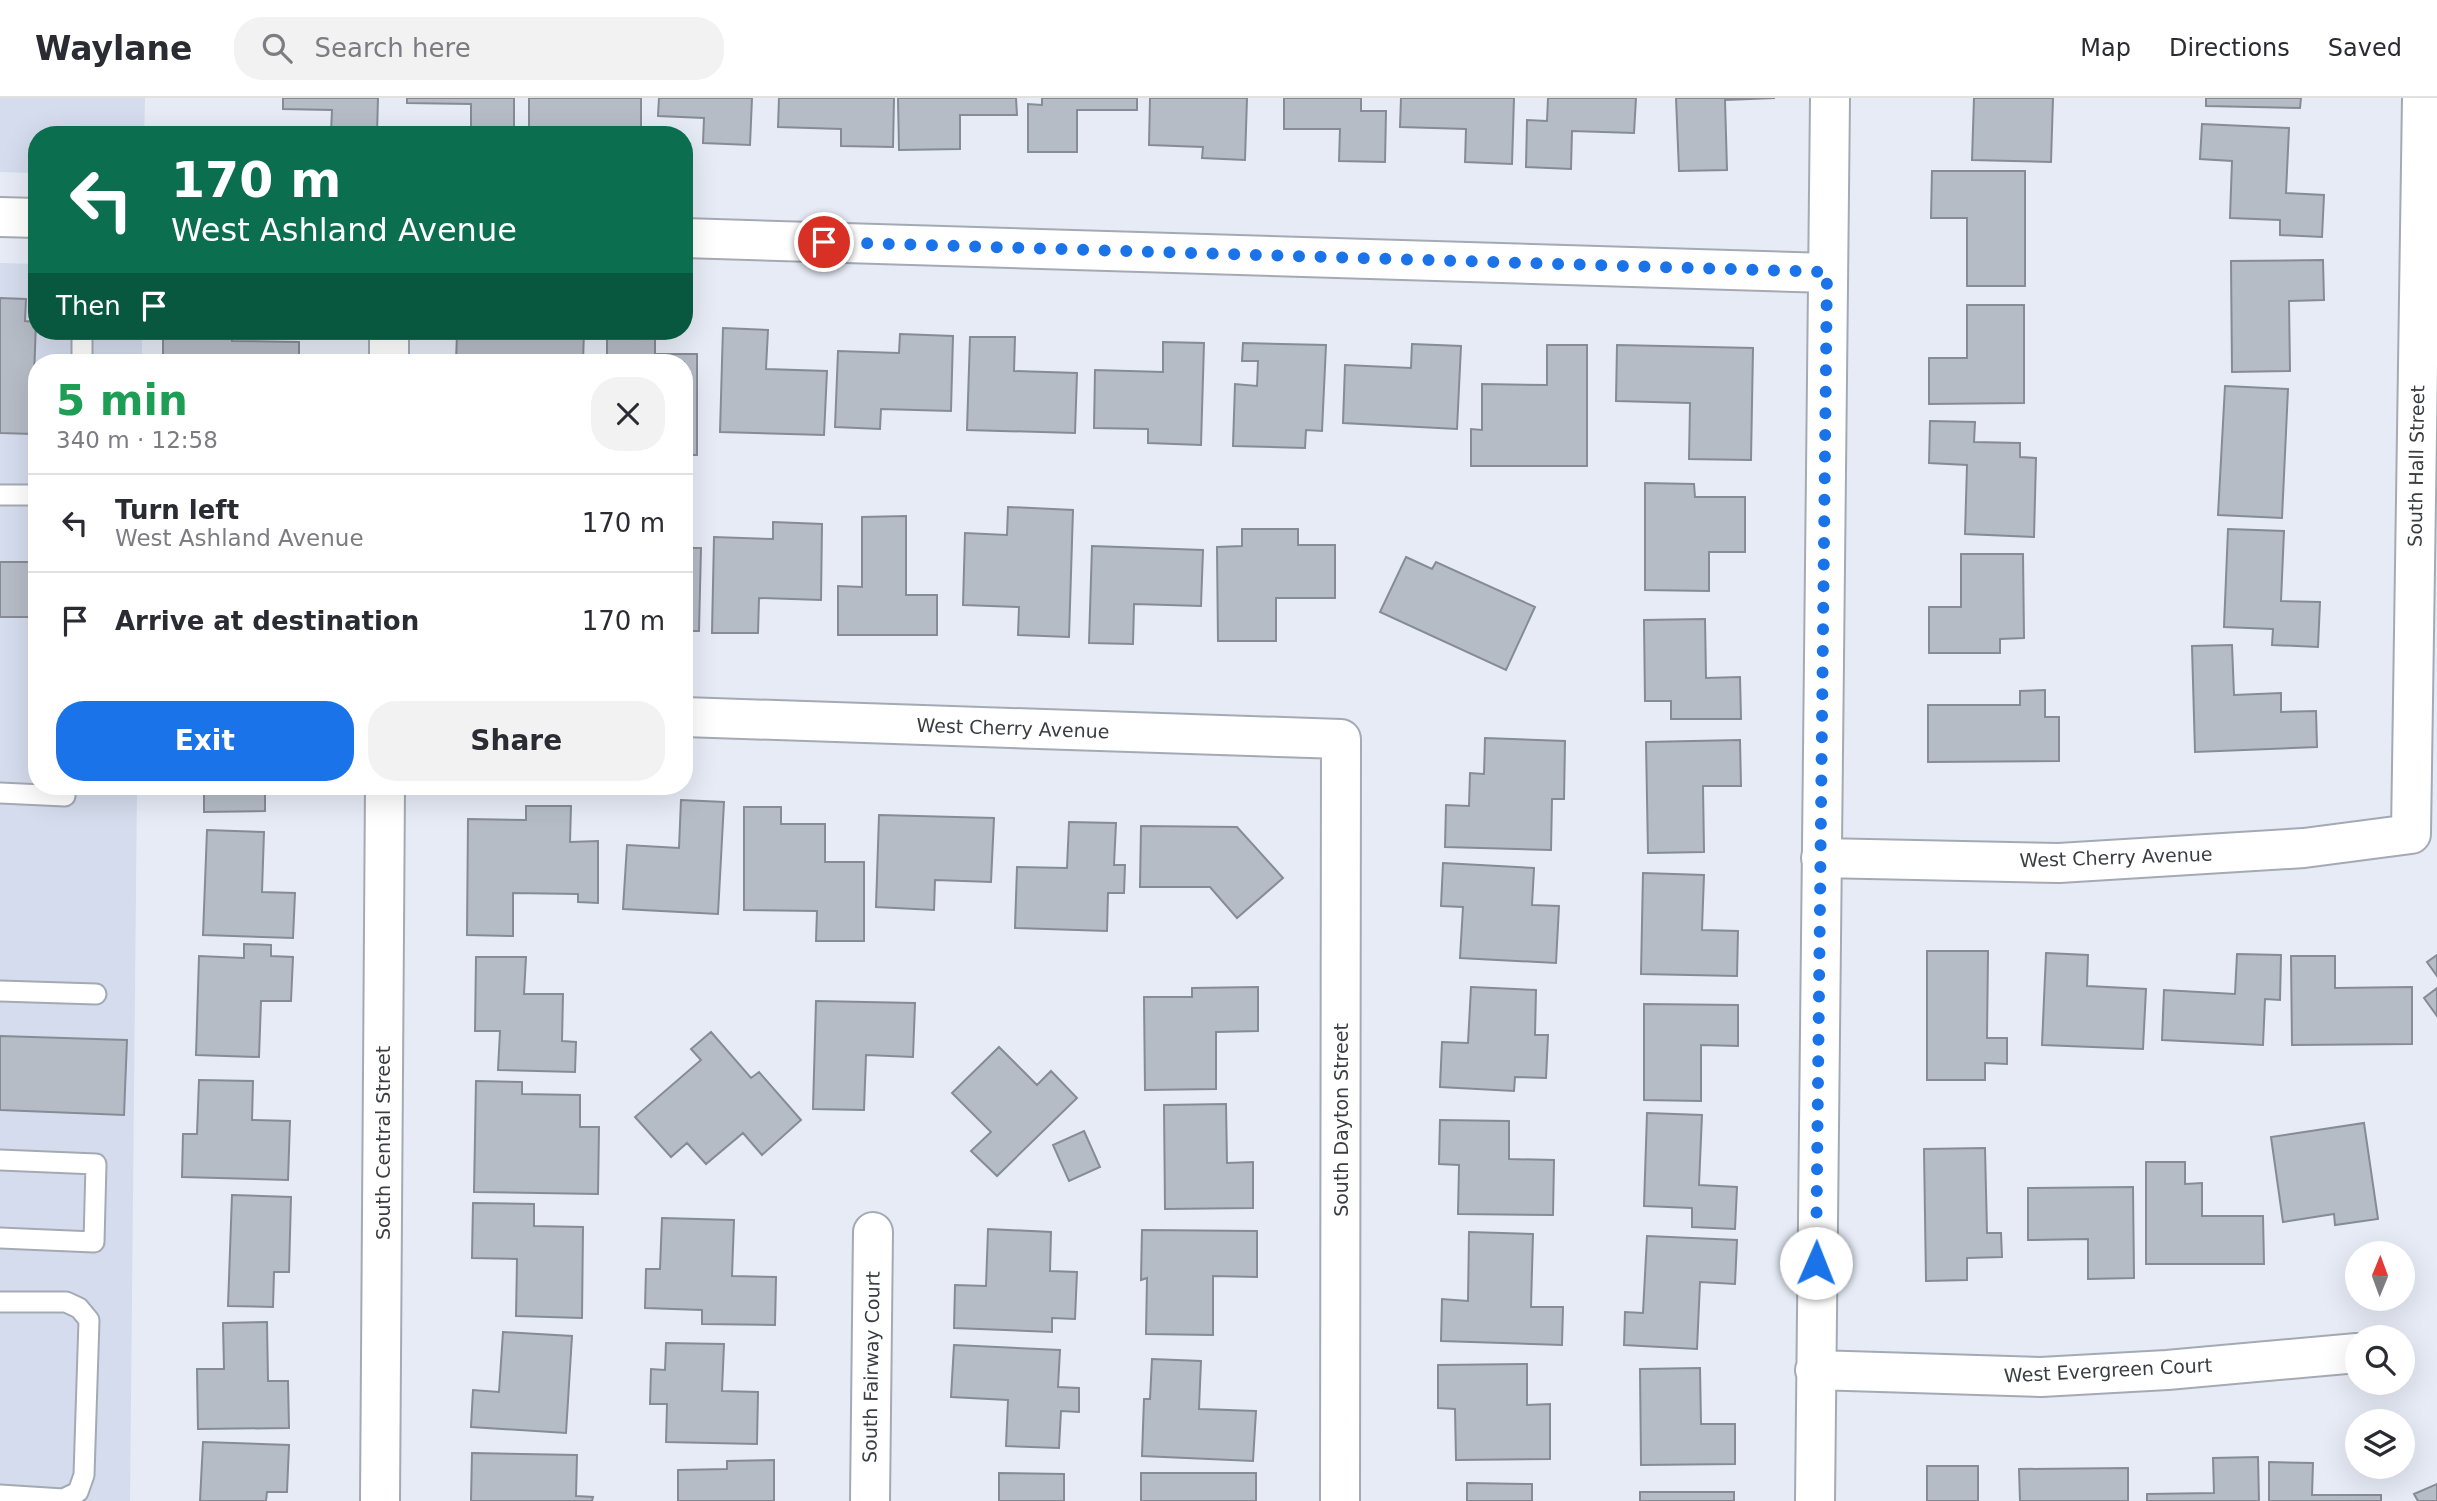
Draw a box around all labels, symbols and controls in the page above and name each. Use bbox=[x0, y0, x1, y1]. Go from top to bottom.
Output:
search box bbox=[234, 17, 724, 80]
text: Waylane bbox=[35, 29, 192, 68]
icon: search bbox=[258, 29, 296, 67]
text: Search here bbox=[314, 33, 471, 63]
text: Map bbox=[2080, 34, 2131, 62]
text: Directions bbox=[2169, 34, 2290, 62]
text: Saved bbox=[2328, 34, 2402, 62]
text: 170 m bbox=[171, 152, 341, 209]
icon: left bbox=[56, 154, 147, 245]
text: West Ashland Avenue bbox=[171, 211, 517, 249]
pin bbox=[794, 212, 854, 272]
icon: arrive bbox=[805, 223, 843, 261]
icon: arrive bbox=[135, 287, 173, 325]
text: Then bbox=[56, 291, 121, 321]
text: 5 min bbox=[56, 376, 188, 425]
button: close bbox=[591, 377, 665, 451]
street label: South Hall Street bbox=[2404, 385, 2428, 547]
text: 340 m · 12:58 bbox=[56, 427, 218, 453]
text: Turn left bbox=[115, 495, 239, 525]
icon: left bbox=[56, 504, 94, 542]
text: 170 m bbox=[582, 508, 665, 538]
text: West Ashland Avenue bbox=[115, 525, 364, 551]
icon: arrive bbox=[56, 602, 94, 640]
text: Arrive at destination bbox=[115, 606, 419, 636]
text: 170 m bbox=[582, 606, 665, 636]
button: Exit bbox=[56, 701, 354, 781]
button: Share bbox=[368, 701, 665, 781]
street label: West Cherry Avenue bbox=[916, 714, 1110, 742]
street label: West Cherry Avenue bbox=[2019, 843, 2213, 871]
street label: South Dayton Street bbox=[1330, 1023, 1352, 1217]
street label: South Central Street bbox=[372, 1046, 394, 1240]
position arrow bbox=[1779, 1226, 1853, 1300]
north arrow bbox=[2345, 1241, 2415, 1311]
map controls bbox=[2345, 1241, 2415, 1479]
street label: South Fairway Court bbox=[858, 1271, 884, 1463]
button: search bbox=[2345, 1325, 2415, 1395]
street label: West Evergreen Court bbox=[2003, 1354, 2213, 1386]
button: layers bbox=[2345, 1409, 2415, 1479]

